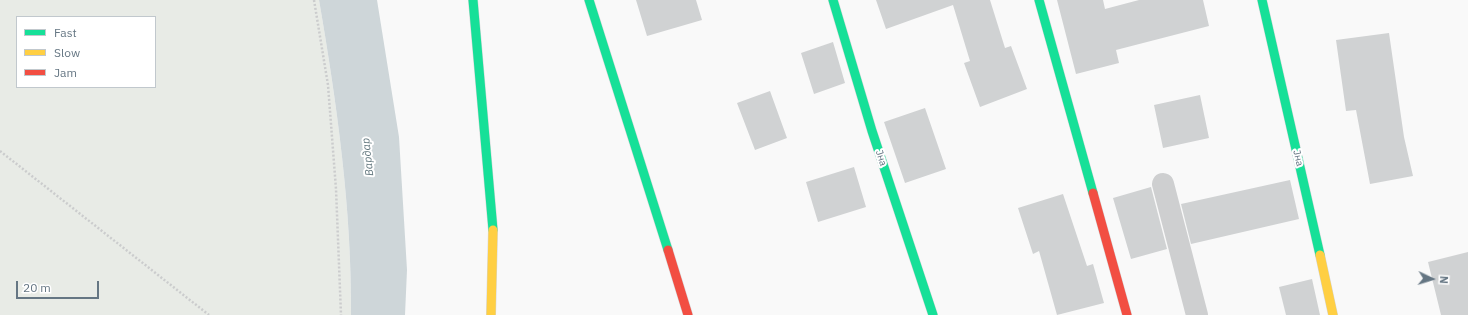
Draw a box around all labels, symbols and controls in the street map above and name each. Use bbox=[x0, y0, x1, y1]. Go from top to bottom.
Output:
legend bbox=[16, 16, 156, 88]
text: Fast bbox=[54, 25, 77, 40]
text: Slow bbox=[54, 45, 80, 60]
text: Jam bbox=[54, 65, 77, 80]
water label: Вардар bbox=[359, 137, 377, 177]
street label: Јна bbox=[873, 148, 889, 168]
street label: Јна bbox=[1290, 149, 1306, 167]
north arrow bbox=[1412, 259, 1452, 299]
scale bar bbox=[18, 273, 101, 299]
text: N bbox=[1437, 275, 1451, 284]
text: 20 m bbox=[23, 280, 51, 295]

